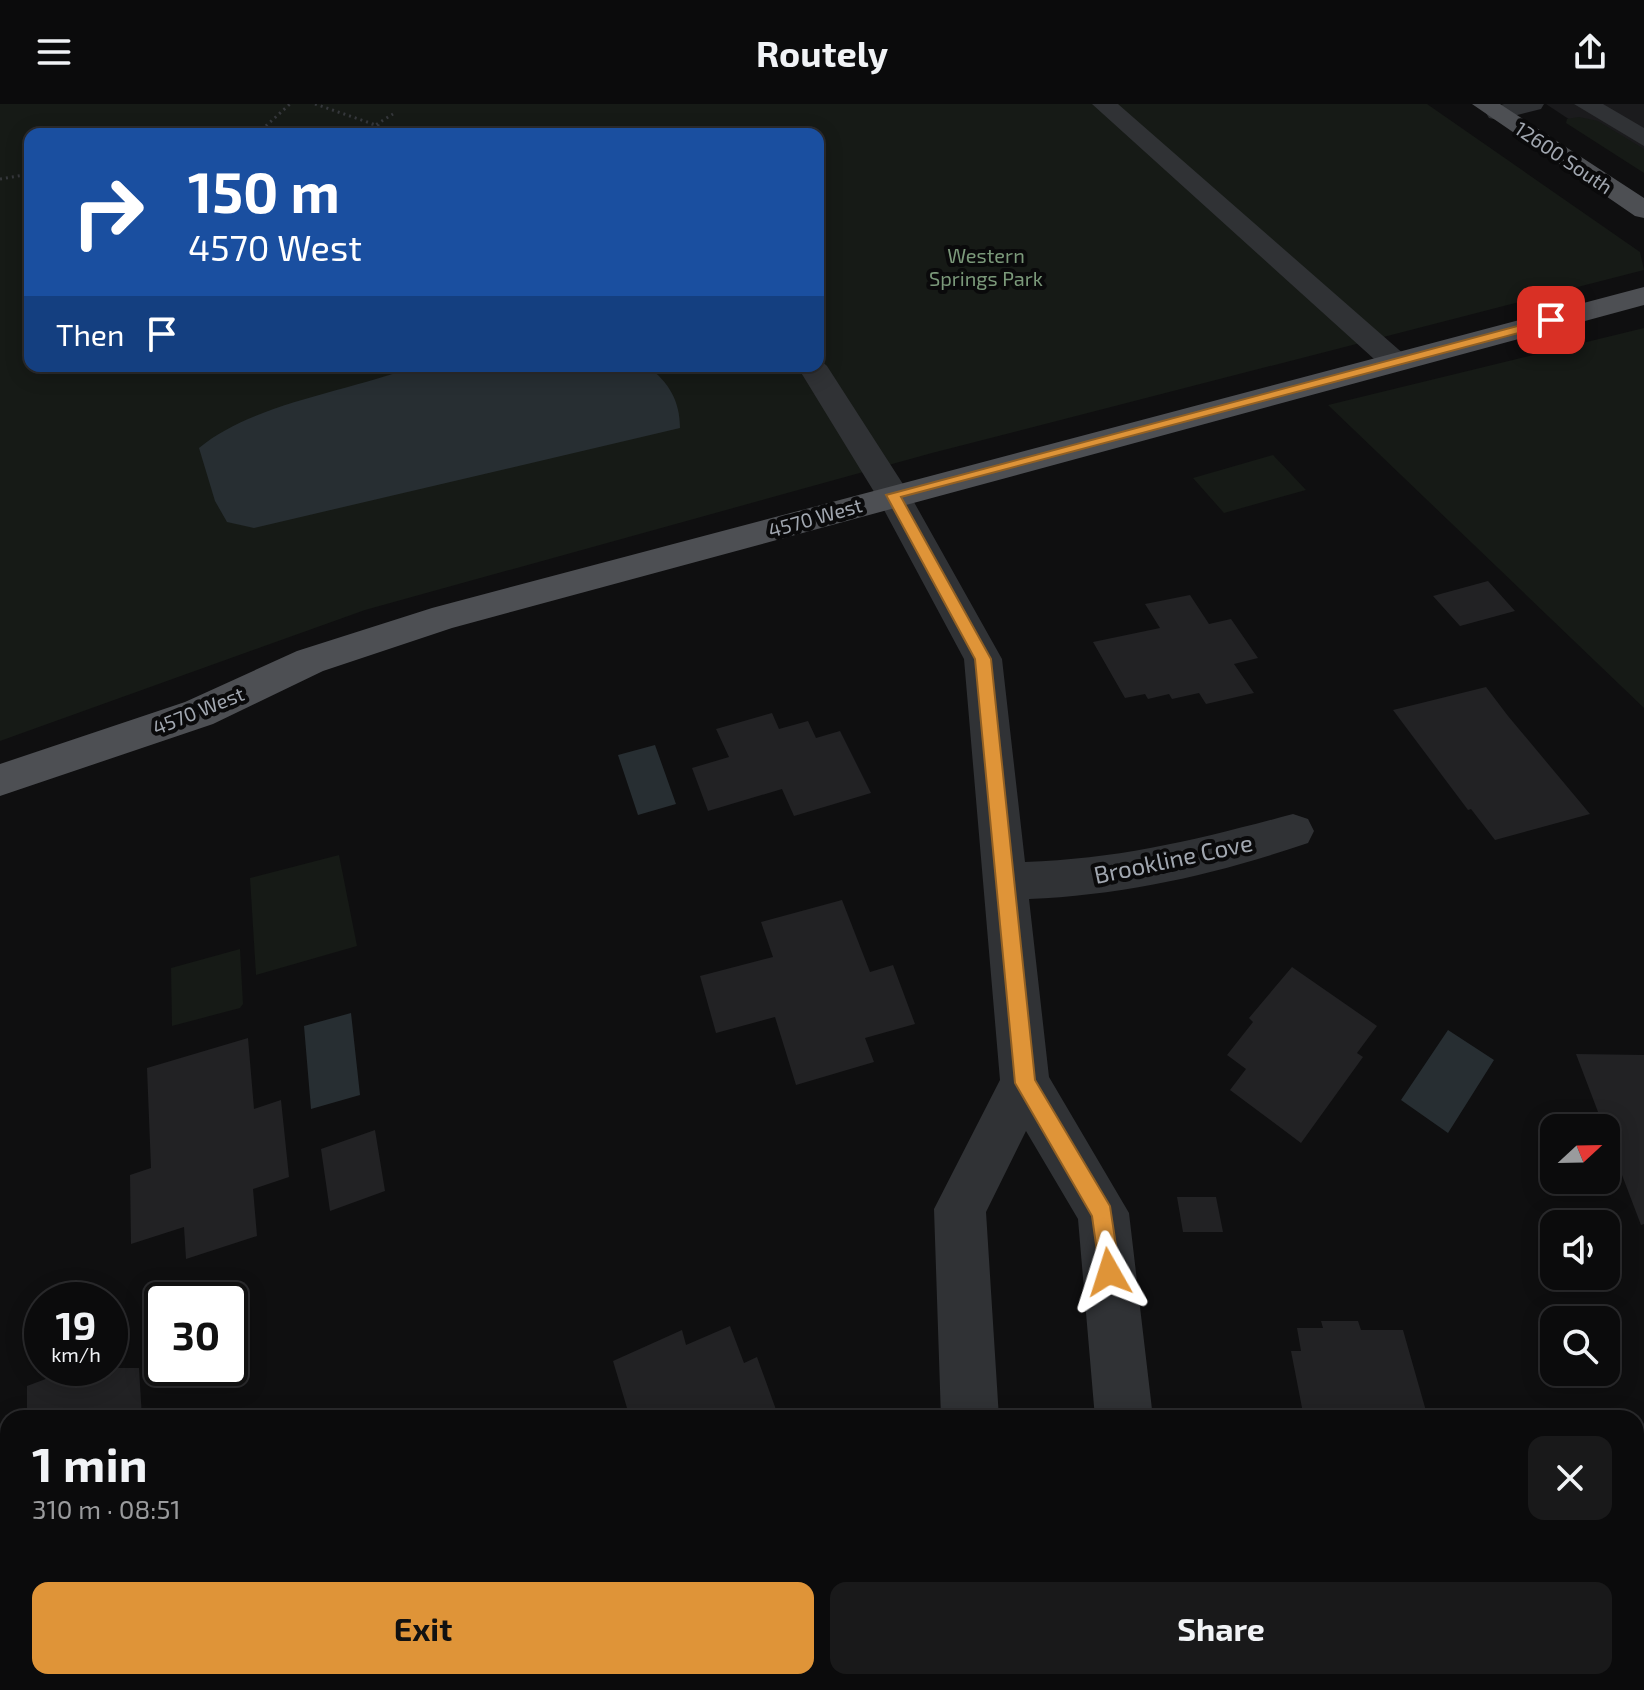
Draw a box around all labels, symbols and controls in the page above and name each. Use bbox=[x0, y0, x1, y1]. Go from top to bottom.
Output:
icon: menu bbox=[32, 30, 76, 74]
icon: share bbox=[1568, 30, 1612, 74]
text: Routely bbox=[756, 31, 888, 74]
street label: 12600 South bbox=[1511, 116, 1617, 198]
text: 150 m bbox=[188, 157, 340, 224]
icon: right bbox=[56, 160, 160, 264]
text: 4570 West bbox=[188, 225, 362, 268]
park label: Western Springs Park bbox=[929, 243, 1043, 290]
pin bbox=[1517, 286, 1585, 354]
icon: arrive bbox=[1529, 298, 1573, 342]
icon: arrive bbox=[140, 312, 184, 356]
text: Then bbox=[56, 316, 124, 352]
street label: 4570 West bbox=[765, 492, 865, 542]
street label: 4570 West bbox=[149, 681, 248, 739]
street label: Brookline Cove bbox=[1091, 827, 1255, 889]
north arrow bbox=[1540, 1114, 1620, 1194]
map controls bbox=[1540, 1114, 1620, 1386]
button: sound bbox=[1540, 1210, 1620, 1290]
position arrow bbox=[1067, 1230, 1151, 1314]
speed limit sign: 30 bbox=[144, 1282, 248, 1386]
text: 19 bbox=[56, 1300, 96, 1348]
button: search bbox=[1540, 1306, 1620, 1386]
text: km/h bbox=[51, 1342, 101, 1366]
text: 1 min bbox=[32, 1434, 148, 1492]
button: close bbox=[1528, 1436, 1612, 1520]
text: 310 m · 08:51 bbox=[32, 1493, 181, 1524]
button: Exit bbox=[32, 1582, 814, 1674]
button: Share bbox=[830, 1582, 1612, 1674]

